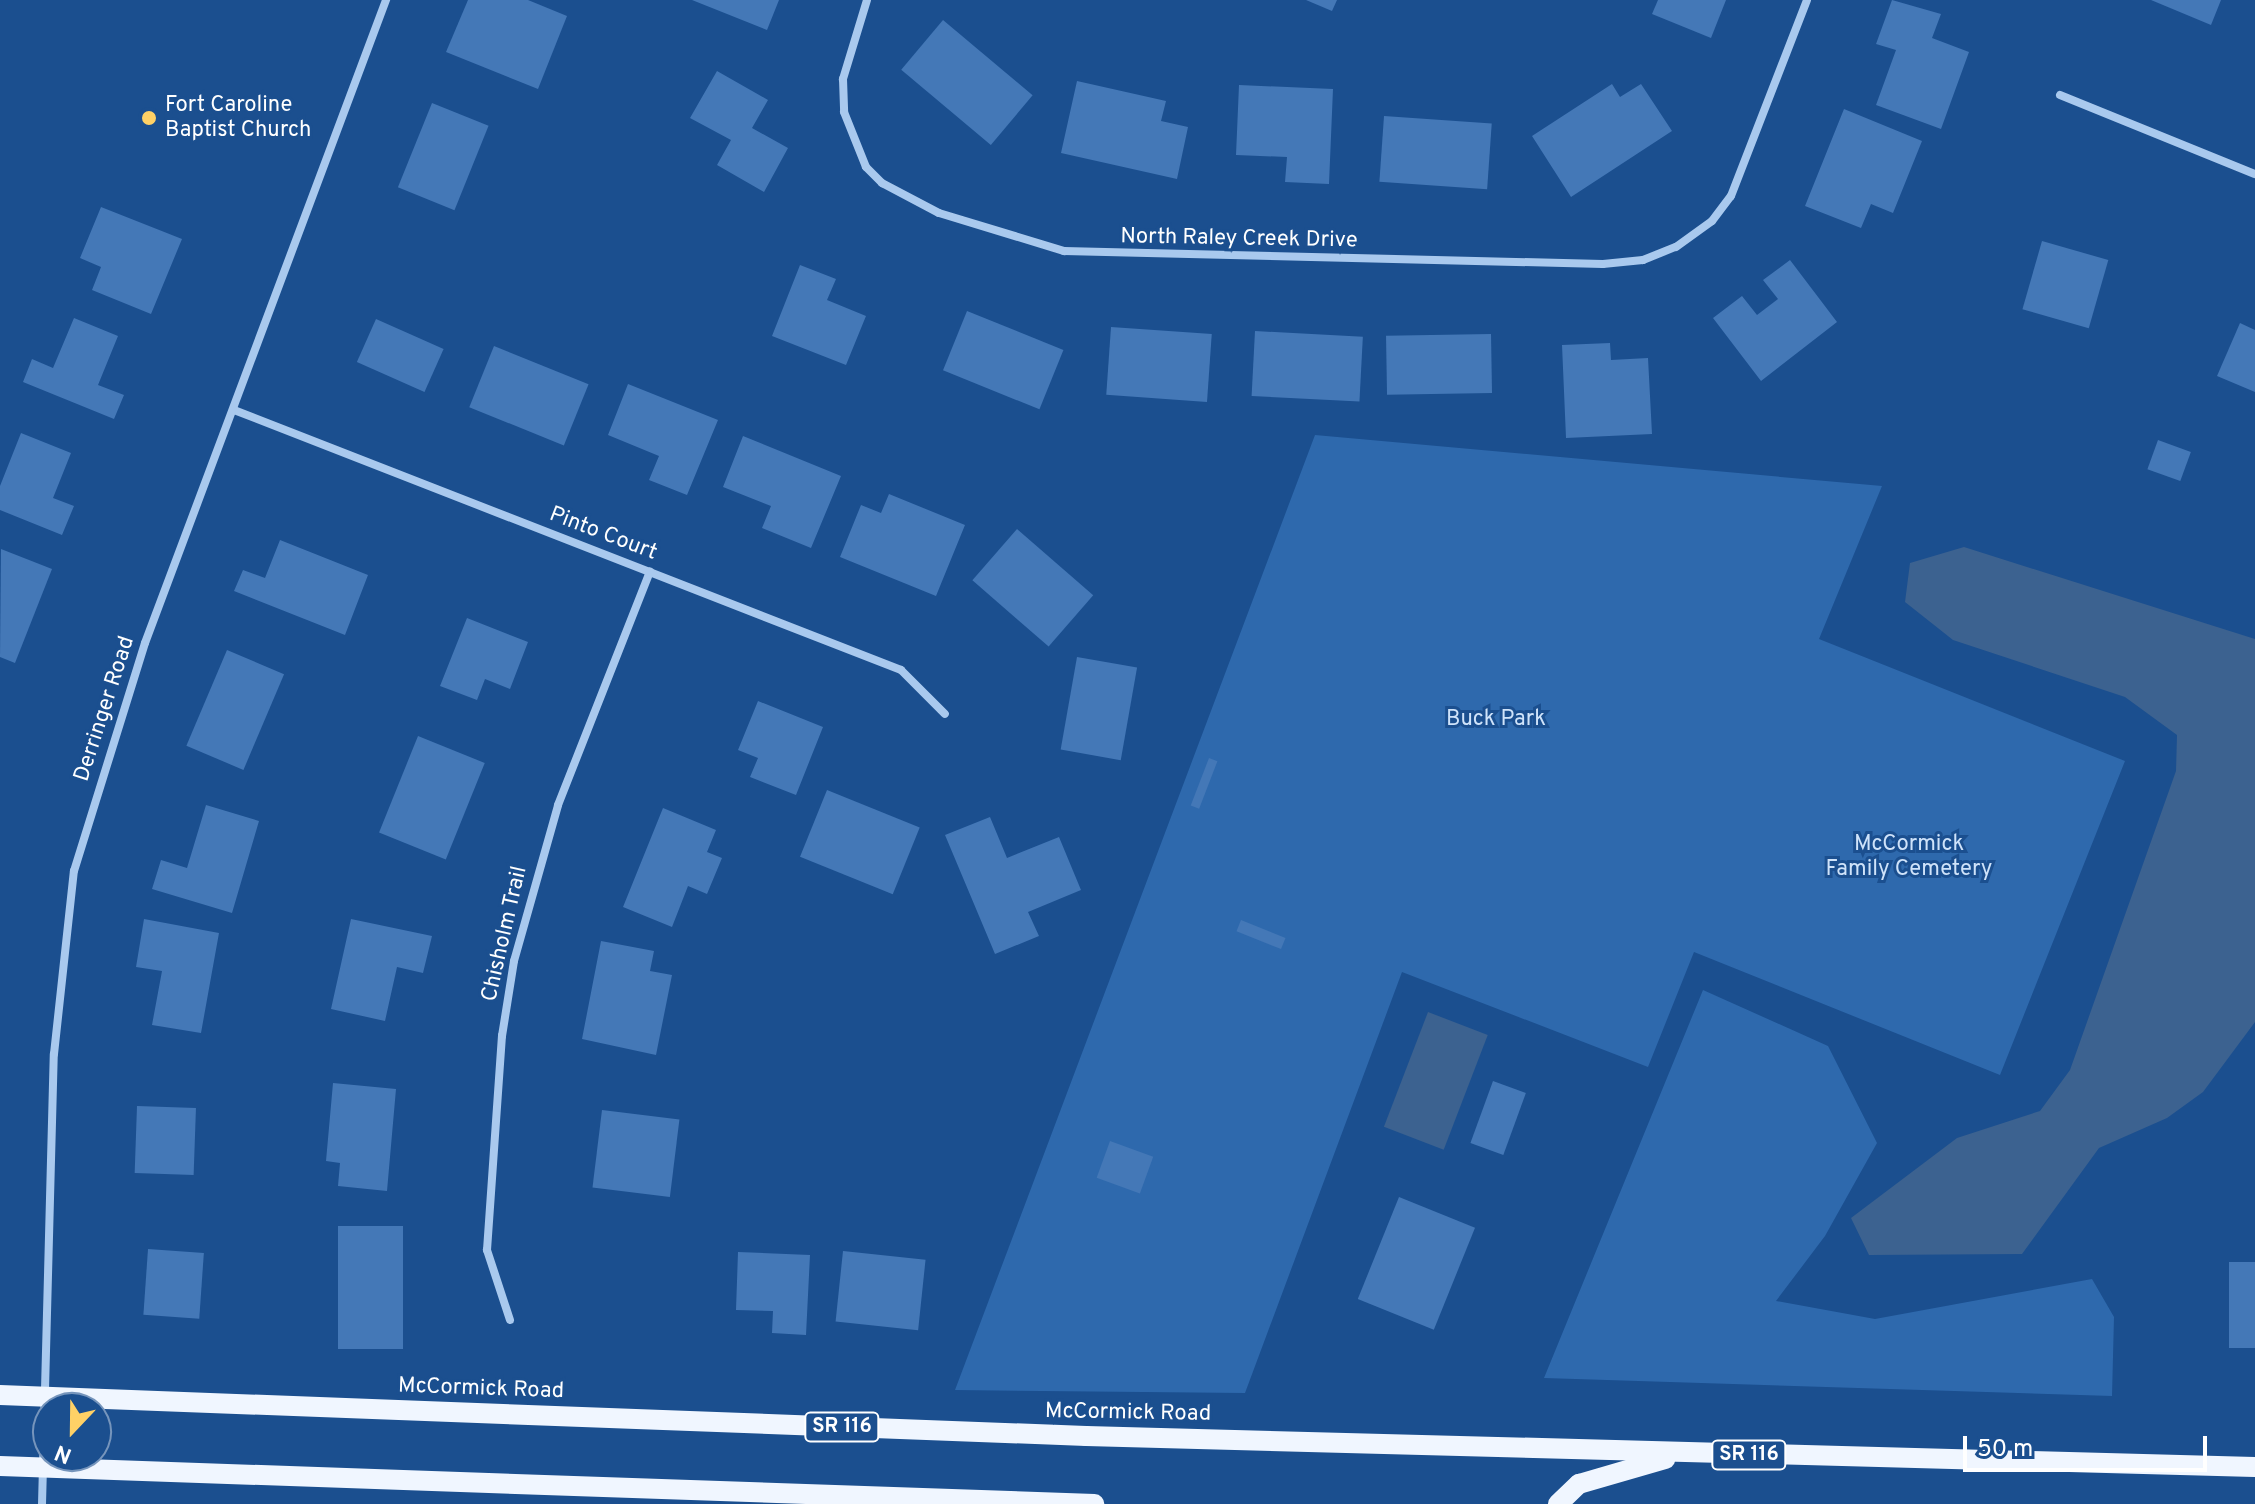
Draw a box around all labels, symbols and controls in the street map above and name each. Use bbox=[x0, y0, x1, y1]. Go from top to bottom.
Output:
place label: Fort Caroline Baptist Church bbox=[165, 92, 311, 144]
marker: Fort Caroline Baptist Church bbox=[140, 109, 158, 127]
street label: North Raley Creek Drive bbox=[1120, 224, 1358, 254]
street label: Pinto Court bbox=[545, 501, 661, 567]
street label: Derringer Road bbox=[69, 633, 141, 785]
park label: Buck Park bbox=[1446, 707, 1546, 733]
park label: McCormick Family Cemetery bbox=[1826, 831, 1992, 882]
street label: Chisholm Trail bbox=[477, 863, 533, 1005]
street label: McCormick Road bbox=[397, 1373, 565, 1405]
north arrow bbox=[32, 1392, 112, 1472]
street label: McCormick Road bbox=[1045, 1398, 1211, 1428]
road number: SR 116 bbox=[804, 1411, 880, 1443]
scale bar bbox=[1967, 1420, 2211, 1470]
text: 50 m bbox=[1977, 1435, 2033, 1465]
text: N bbox=[51, 1437, 76, 1468]
road number: SR 116 bbox=[1711, 1439, 1787, 1471]

